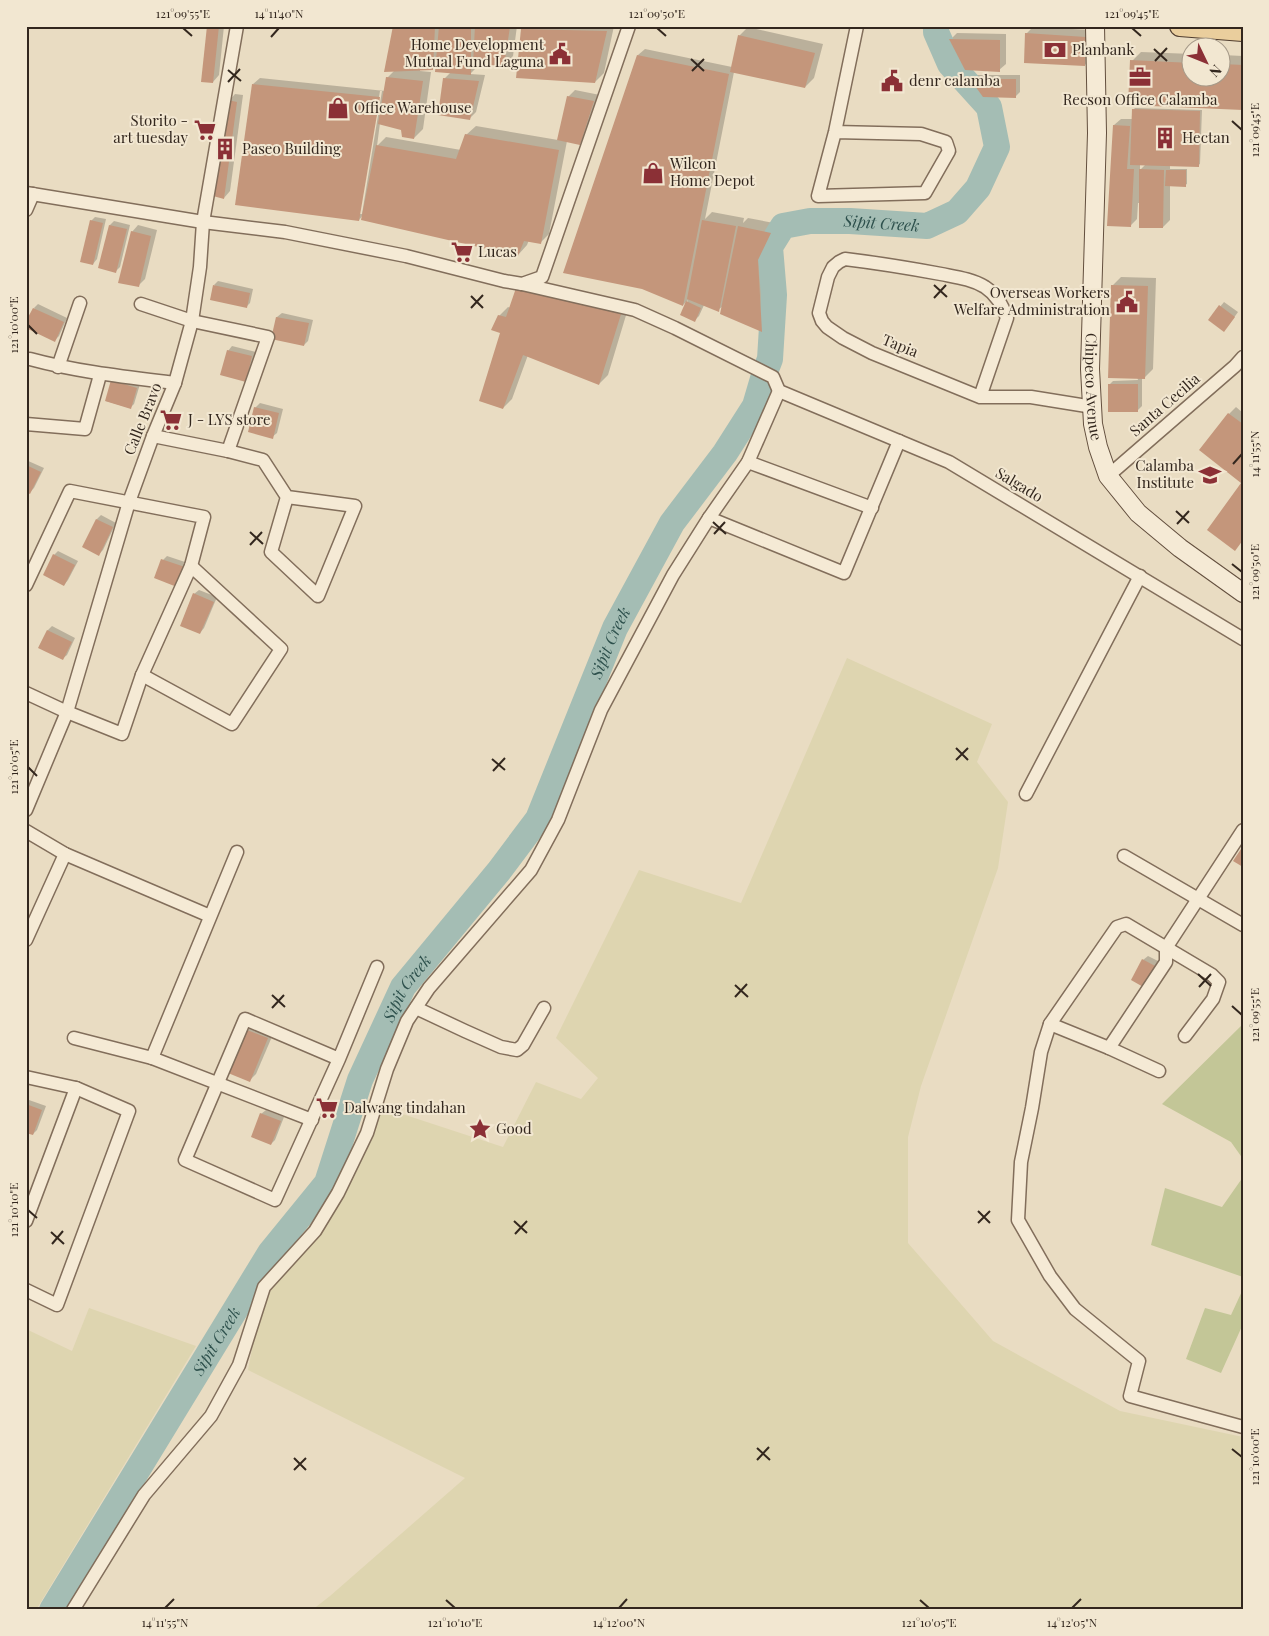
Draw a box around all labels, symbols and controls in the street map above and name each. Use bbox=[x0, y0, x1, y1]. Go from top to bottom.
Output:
text: 121°09'55"E bbox=[156, 5, 210, 21]
text: 14°11'40"N bbox=[254, 5, 304, 21]
text: 121°09'50"E bbox=[629, 5, 685, 21]
text: 121°09'45"E bbox=[1105, 5, 1159, 21]
place label: Home Development Mutual Fund Laguna bbox=[405, 34, 545, 71]
bank icon: Planbank bbox=[1042, 37, 1068, 63]
north arrow bbox=[1182, 38, 1232, 88]
place label: Planbank bbox=[1072, 39, 1135, 59]
public building icon: Home Development Mutual Fund Laguna bbox=[547, 41, 573, 67]
text: N bbox=[1205, 61, 1226, 81]
office icon: Recson Office Calamba bbox=[1127, 64, 1153, 90]
public building icon: denr calamba bbox=[879, 68, 905, 94]
place label: denr calamba bbox=[909, 70, 1001, 90]
place label: Recson Office Calamba bbox=[1063, 89, 1218, 109]
shop icon: Office Warehouse bbox=[325, 95, 351, 121]
place label: Office Warehouse bbox=[354, 97, 472, 117]
text: 121°09'45"E bbox=[1246, 103, 1262, 157]
place label: Storito - art tuesday bbox=[113, 110, 188, 147]
supermarket icon: Storito - art tuesday bbox=[192, 117, 218, 143]
building icon: Hectan bbox=[1152, 125, 1178, 151]
place label: Hectan bbox=[1182, 127, 1230, 147]
building icon: Paseo Building bbox=[212, 136, 238, 162]
place label: Paseo Building bbox=[242, 138, 341, 158]
place label: Wilcon Home Depot bbox=[669, 153, 755, 190]
shop icon: Wilcon Home Depot bbox=[640, 160, 666, 186]
water label: Sipit Creek bbox=[842, 210, 920, 235]
supermarket icon: Lucas bbox=[449, 239, 475, 265]
place label: Lucas bbox=[478, 241, 517, 261]
place label: Overseas Workers Welfare Administration bbox=[953, 282, 1110, 319]
public building icon: Overseas Workers Welfare Administration bbox=[1114, 289, 1140, 315]
text: 121°10'00"E bbox=[5, 296, 21, 354]
street label: Tapia bbox=[879, 329, 922, 362]
street label: Chipeco Avenue bbox=[1081, 333, 1107, 442]
street label: Santa Cecilia bbox=[1125, 368, 1204, 440]
street label: Calle Bravo bbox=[119, 380, 166, 458]
supermarket icon: J - LYS store bbox=[158, 407, 184, 433]
place label: J - LYS store bbox=[187, 409, 271, 429]
text: 14°11'55"N bbox=[1246, 430, 1262, 478]
place label: Calamba Institute bbox=[1135, 455, 1195, 492]
street label: Salgado bbox=[992, 462, 1047, 506]
school or university icon: Calamba Institute bbox=[1197, 462, 1223, 488]
text: 121°09'50"E bbox=[1246, 544, 1262, 600]
water label: Sipit Creek bbox=[584, 603, 634, 683]
text: 121°10'05"E bbox=[5, 739, 21, 795]
water label: Sipit Creek bbox=[377, 950, 435, 1026]
text: 121°09'55"E bbox=[1246, 988, 1262, 1042]
supermarket icon: Dalwang tindahan bbox=[314, 1095, 340, 1121]
place label: Dalwang tindahan bbox=[344, 1097, 466, 1117]
place icon: Good bbox=[467, 1116, 493, 1142]
place label: Good bbox=[496, 1118, 532, 1138]
text: 121°10'10"E bbox=[5, 1183, 21, 1237]
water label: Sipit Creek bbox=[186, 1303, 245, 1380]
text: 121°10'00"E bbox=[1246, 1428, 1262, 1486]
text: 14°11'55"N bbox=[141, 1614, 189, 1630]
text: 121°10'10"E bbox=[428, 1614, 482, 1630]
text: 14°12'00"N bbox=[593, 1614, 646, 1630]
text: 121°10'05"E bbox=[901, 1614, 957, 1630]
text: 14°12'05"N bbox=[1047, 1614, 1098, 1630]

